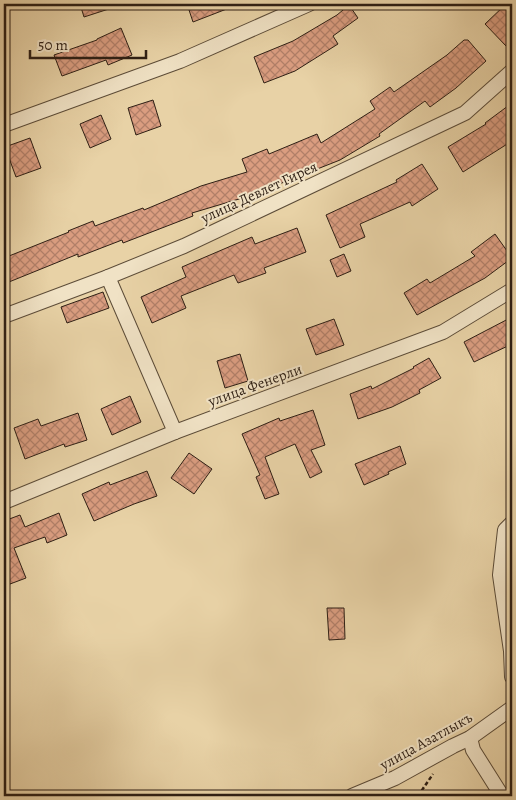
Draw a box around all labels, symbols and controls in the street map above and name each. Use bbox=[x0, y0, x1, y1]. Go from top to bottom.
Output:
scale bar bbox=[30, 28, 146, 60]
text: 50 m bbox=[38, 35, 68, 55]
street label: улица Девлет Гирея bbox=[197, 156, 320, 228]
street label: улица Фенерли bbox=[204, 359, 305, 412]
street label: улица Азатлыкъ bbox=[375, 707, 476, 775]

